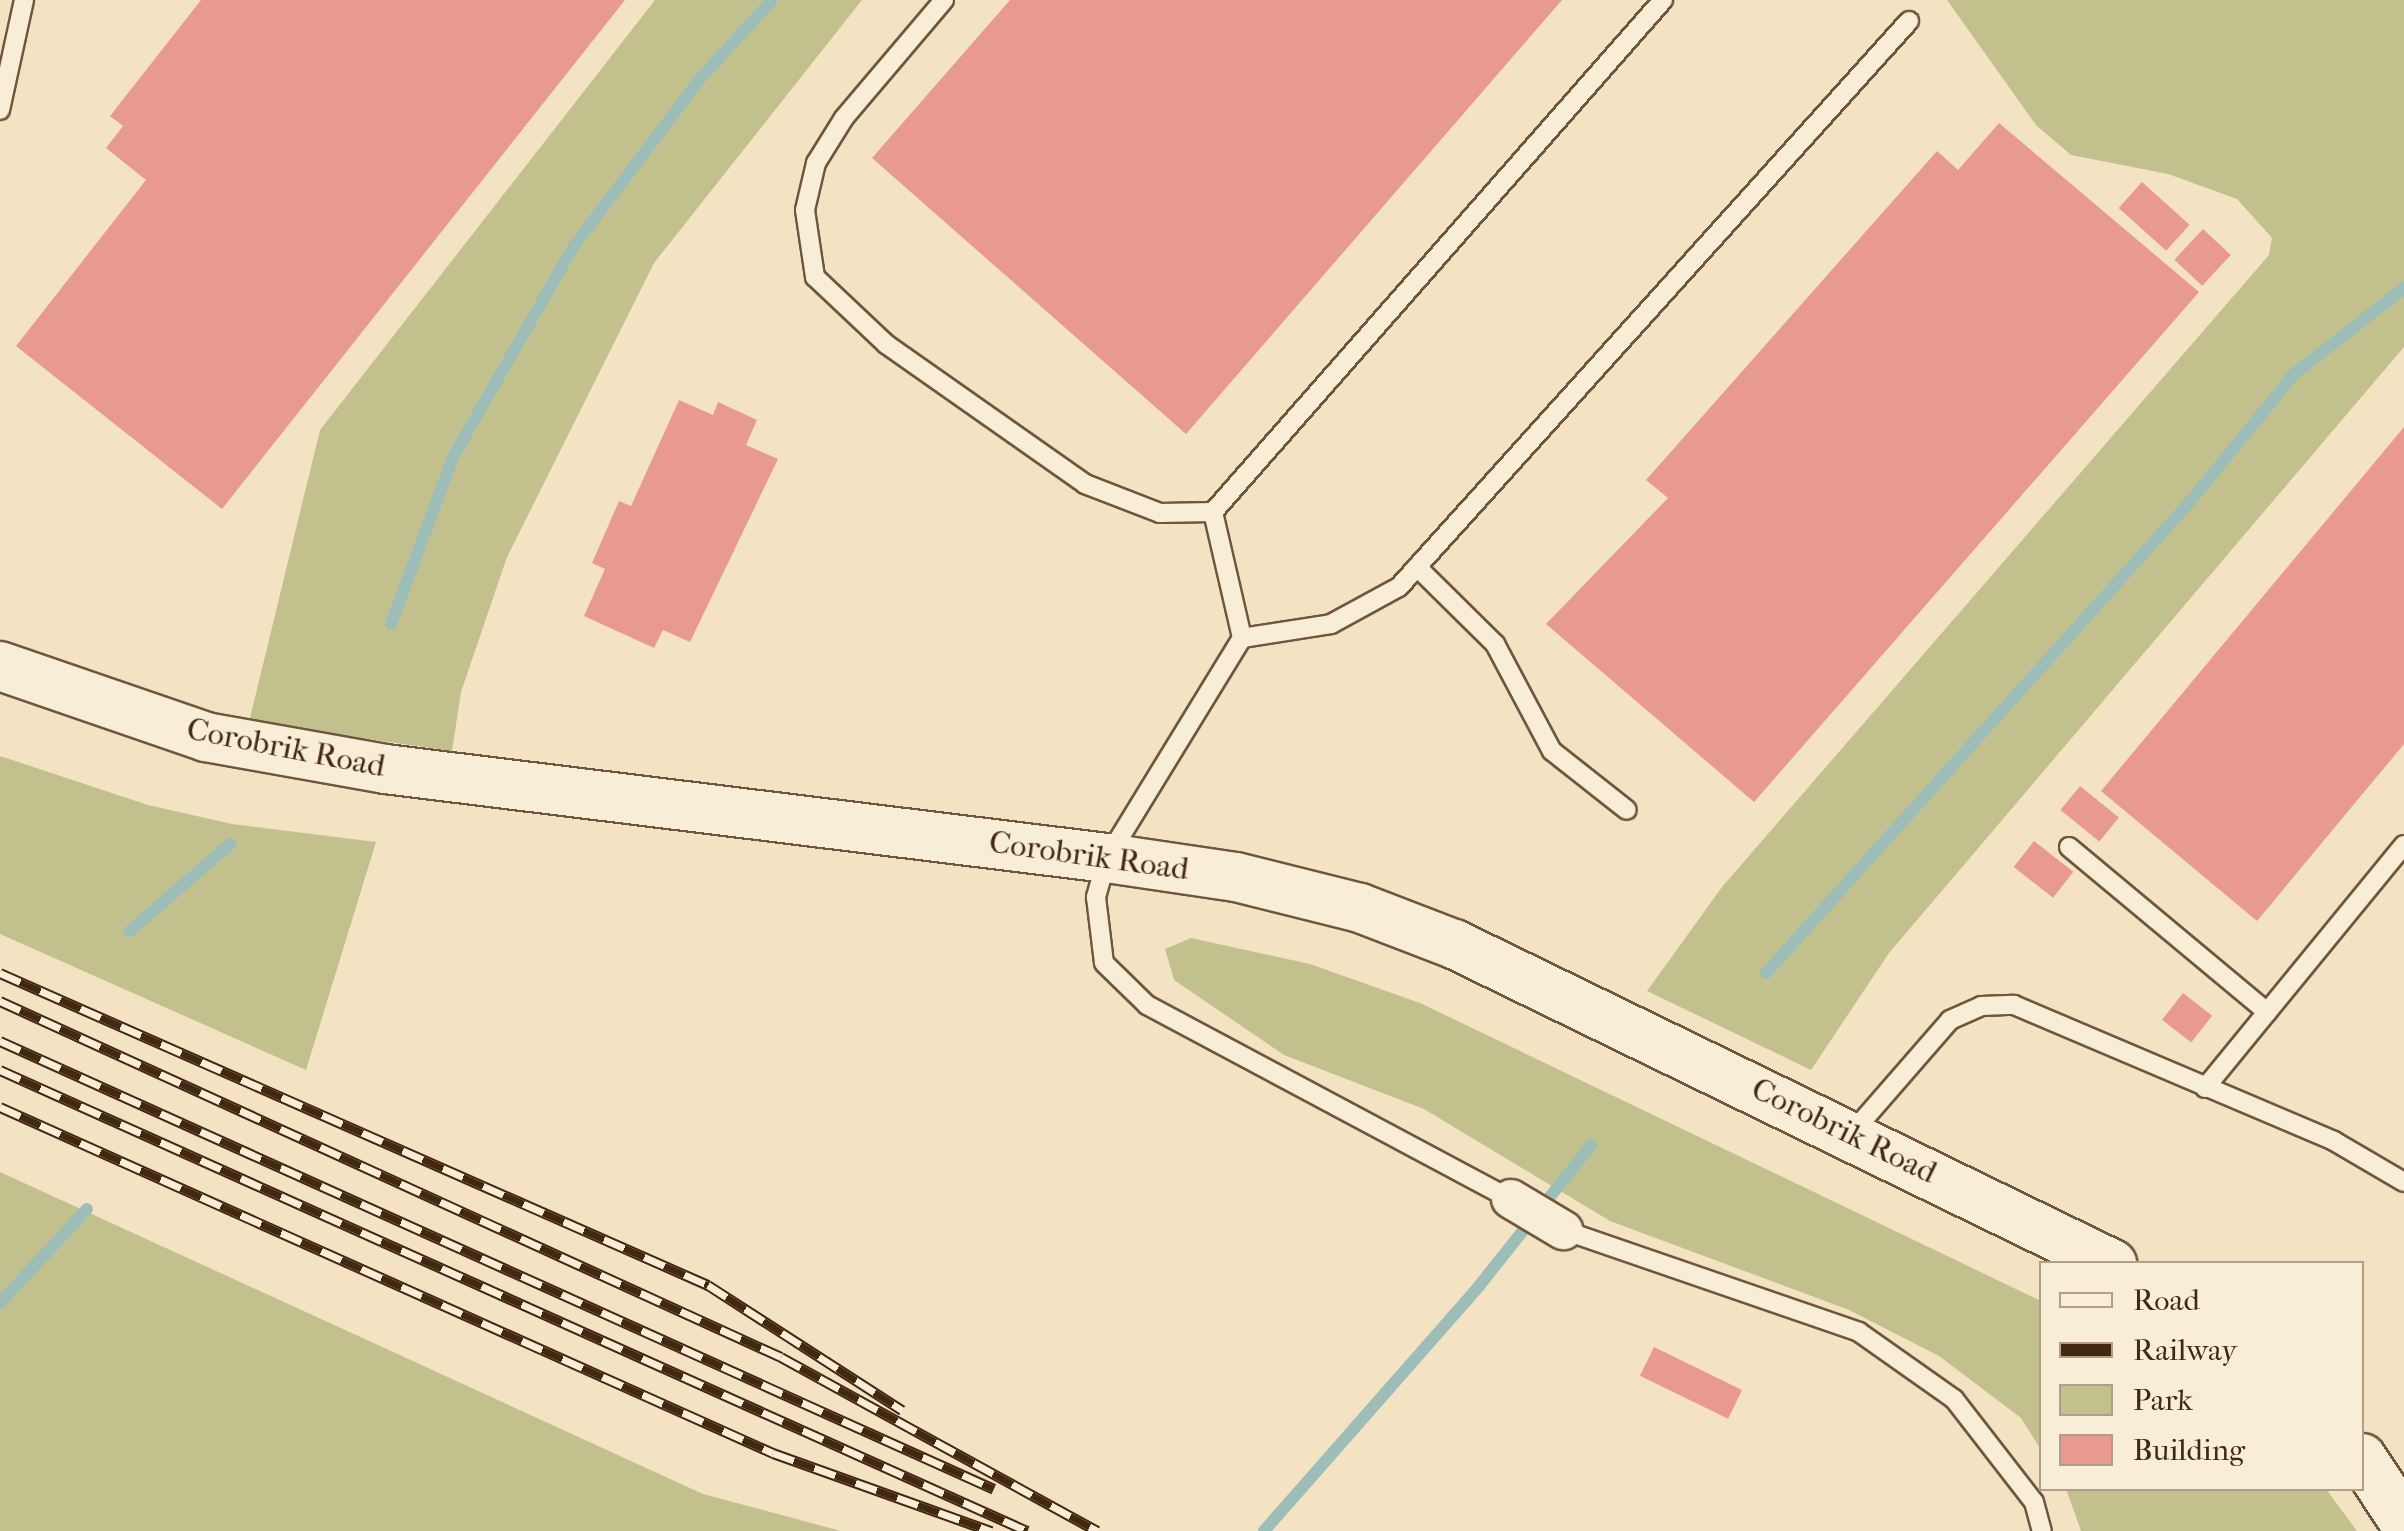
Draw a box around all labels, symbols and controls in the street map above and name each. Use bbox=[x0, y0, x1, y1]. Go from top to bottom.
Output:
street label: Corobrik Road bbox=[184, 710, 388, 786]
street label: Corobrik Road bbox=[987, 823, 1191, 889]
street label: Corobrik Road bbox=[1745, 1070, 1943, 1192]
legend bbox=[2039, 1261, 2364, 1491]
text: Road bbox=[2133, 1283, 2200, 1318]
text: Railway bbox=[2133, 1333, 2237, 1368]
text: Park bbox=[2133, 1383, 2193, 1418]
text: Building bbox=[2133, 1433, 2245, 1468]

